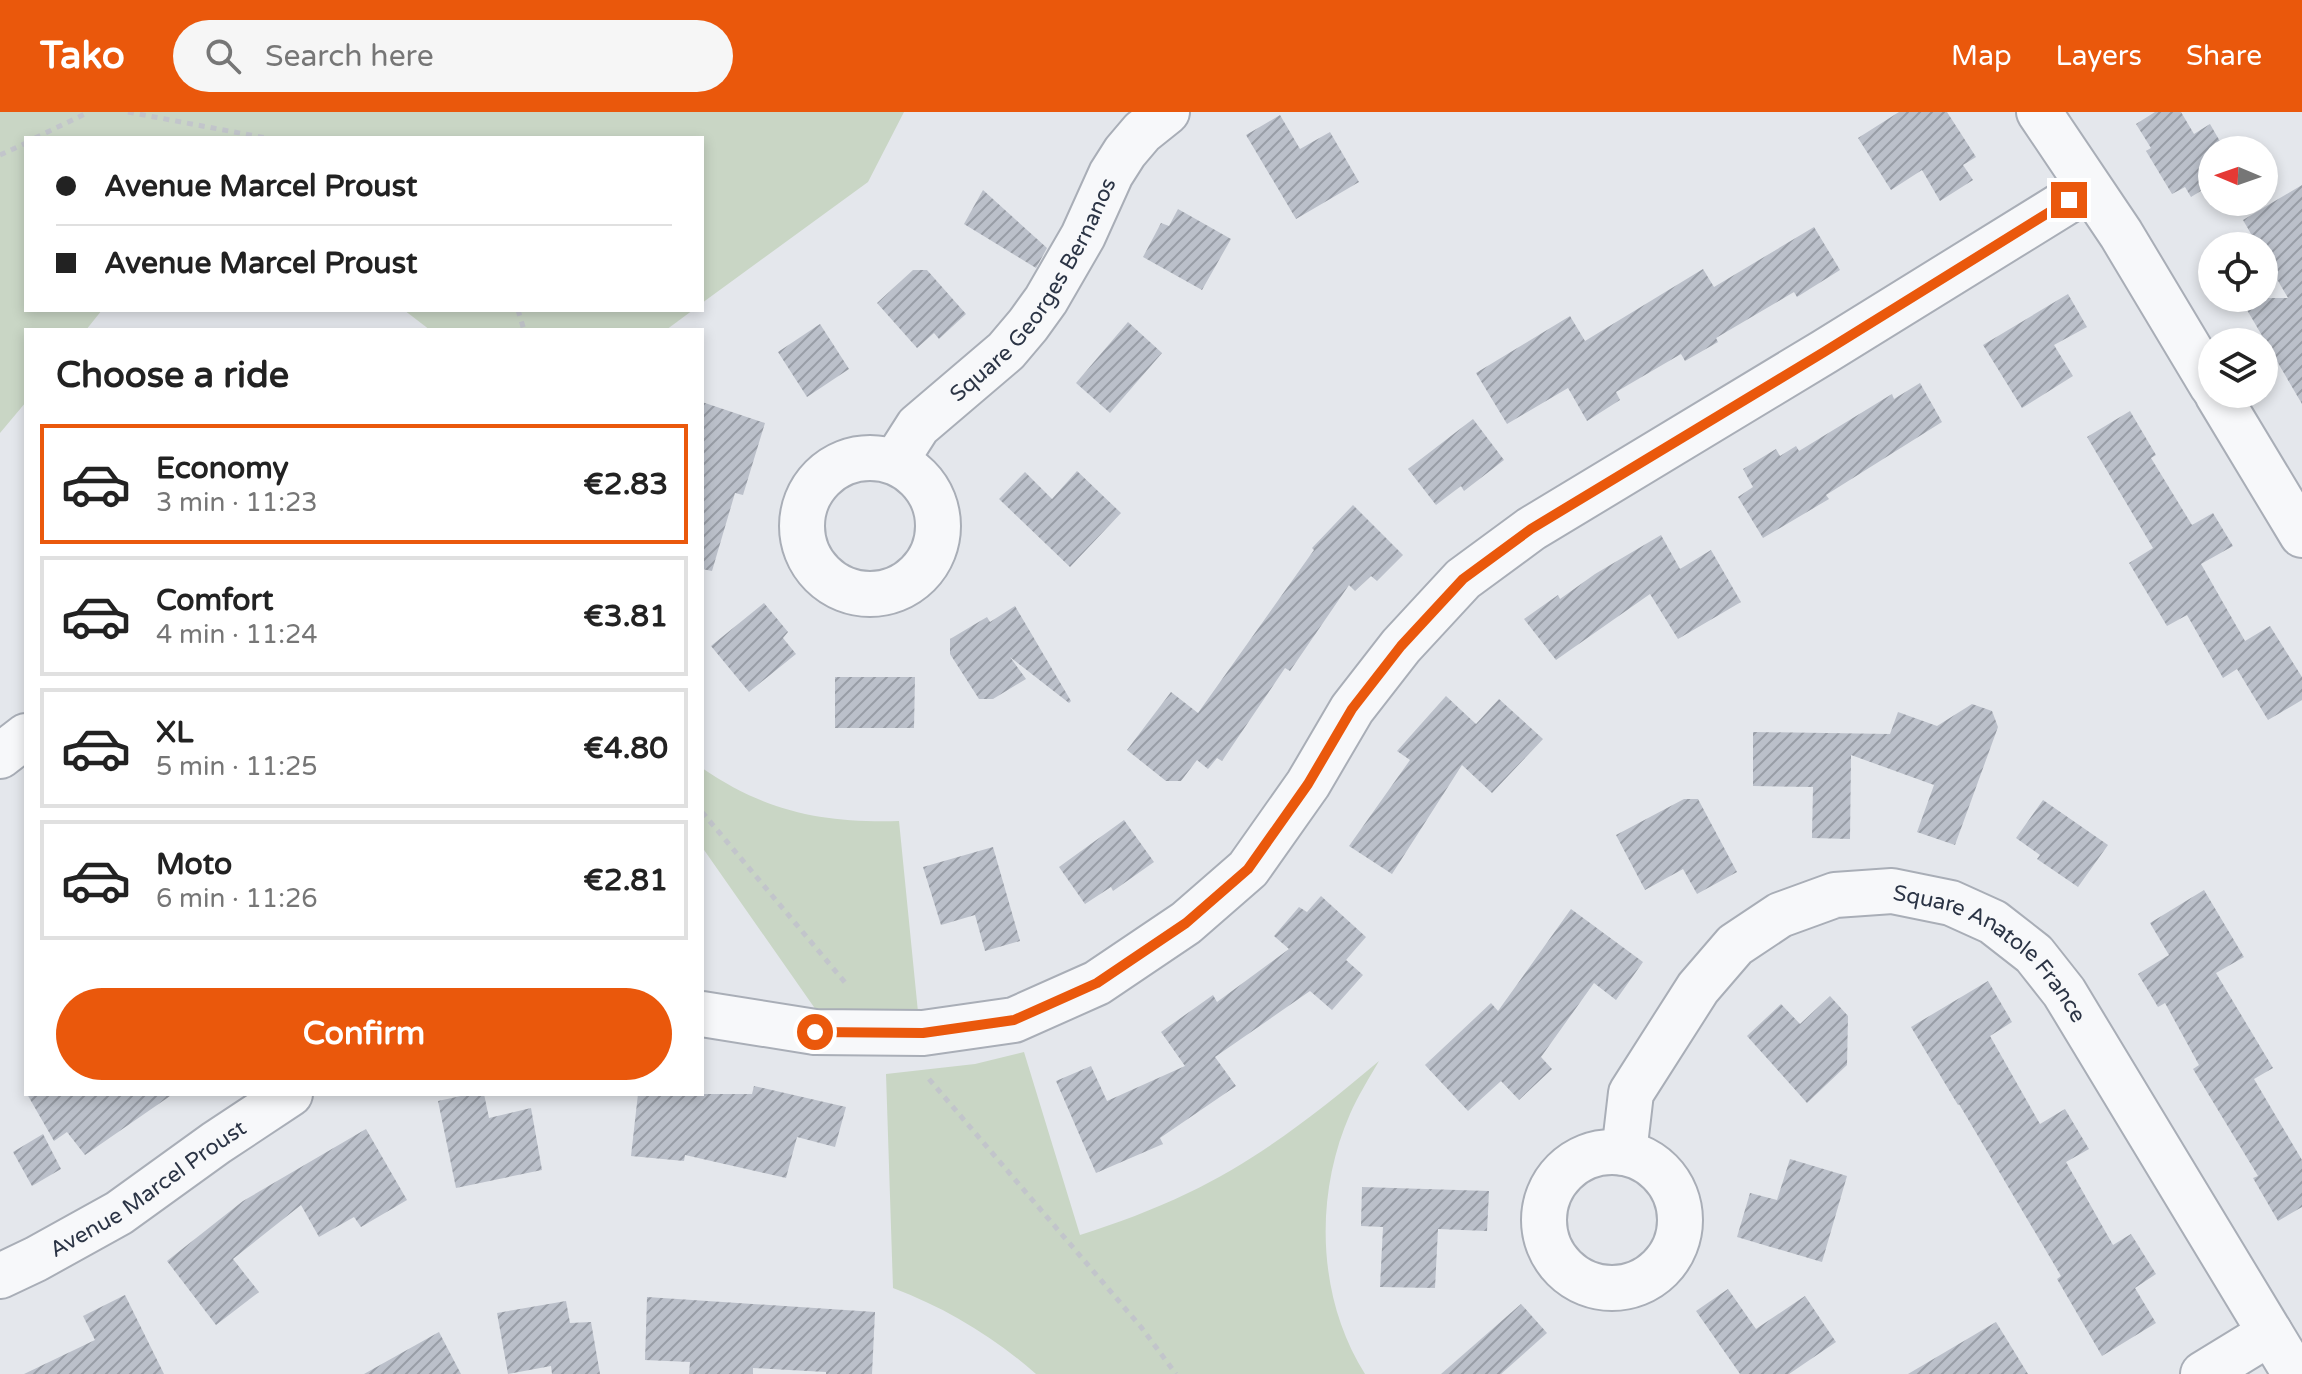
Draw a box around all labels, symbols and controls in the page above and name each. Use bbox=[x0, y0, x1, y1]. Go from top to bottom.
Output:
search box bbox=[173, 20, 733, 92]
text: Tako bbox=[40, 33, 125, 79]
icon: search bbox=[201, 34, 245, 78]
text: Search here bbox=[265, 38, 434, 75]
text: Map bbox=[1951, 39, 2012, 73]
text: Layers bbox=[2056, 39, 2142, 73]
text: Share bbox=[2186, 39, 2262, 73]
north arrow bbox=[2198, 136, 2278, 216]
map controls bbox=[2198, 136, 2278, 408]
text: Avenue Marcel Proust bbox=[104, 168, 417, 205]
street label: Square Georges Bernanos bbox=[945, 174, 1122, 407]
route end bbox=[2051, 182, 2087, 218]
button: locate bbox=[2198, 232, 2278, 312]
text: Avenue Marcel Proust bbox=[104, 245, 417, 282]
button: layers bbox=[2198, 328, 2278, 408]
text: Choose a ride bbox=[56, 354, 289, 397]
icon: car bbox=[60, 448, 132, 520]
text: Economy bbox=[156, 450, 289, 487]
text: €2.83 bbox=[583, 466, 668, 503]
text: 3 min · 11:23 bbox=[156, 487, 318, 518]
icon: car bbox=[60, 580, 132, 652]
text: Comfort bbox=[156, 582, 274, 619]
text: €3.81 bbox=[583, 598, 668, 635]
text: 4 min · 11:24 bbox=[156, 619, 318, 650]
icon: car bbox=[60, 712, 132, 784]
text: XL bbox=[156, 714, 193, 751]
text: €4.80 bbox=[583, 730, 668, 767]
text: 5 min · 11:25 bbox=[156, 751, 318, 782]
icon: car bbox=[60, 844, 132, 916]
text: Moto bbox=[156, 846, 232, 883]
text: €2.81 bbox=[583, 862, 668, 899]
street label: Square Anatole France bbox=[1891, 880, 2091, 1027]
text: 6 min · 11:26 bbox=[156, 883, 318, 914]
button: Confirm bbox=[56, 988, 672, 1080]
route start bbox=[797, 1014, 833, 1050]
street label: Avenue Marcel Proust bbox=[45, 1115, 251, 1263]

